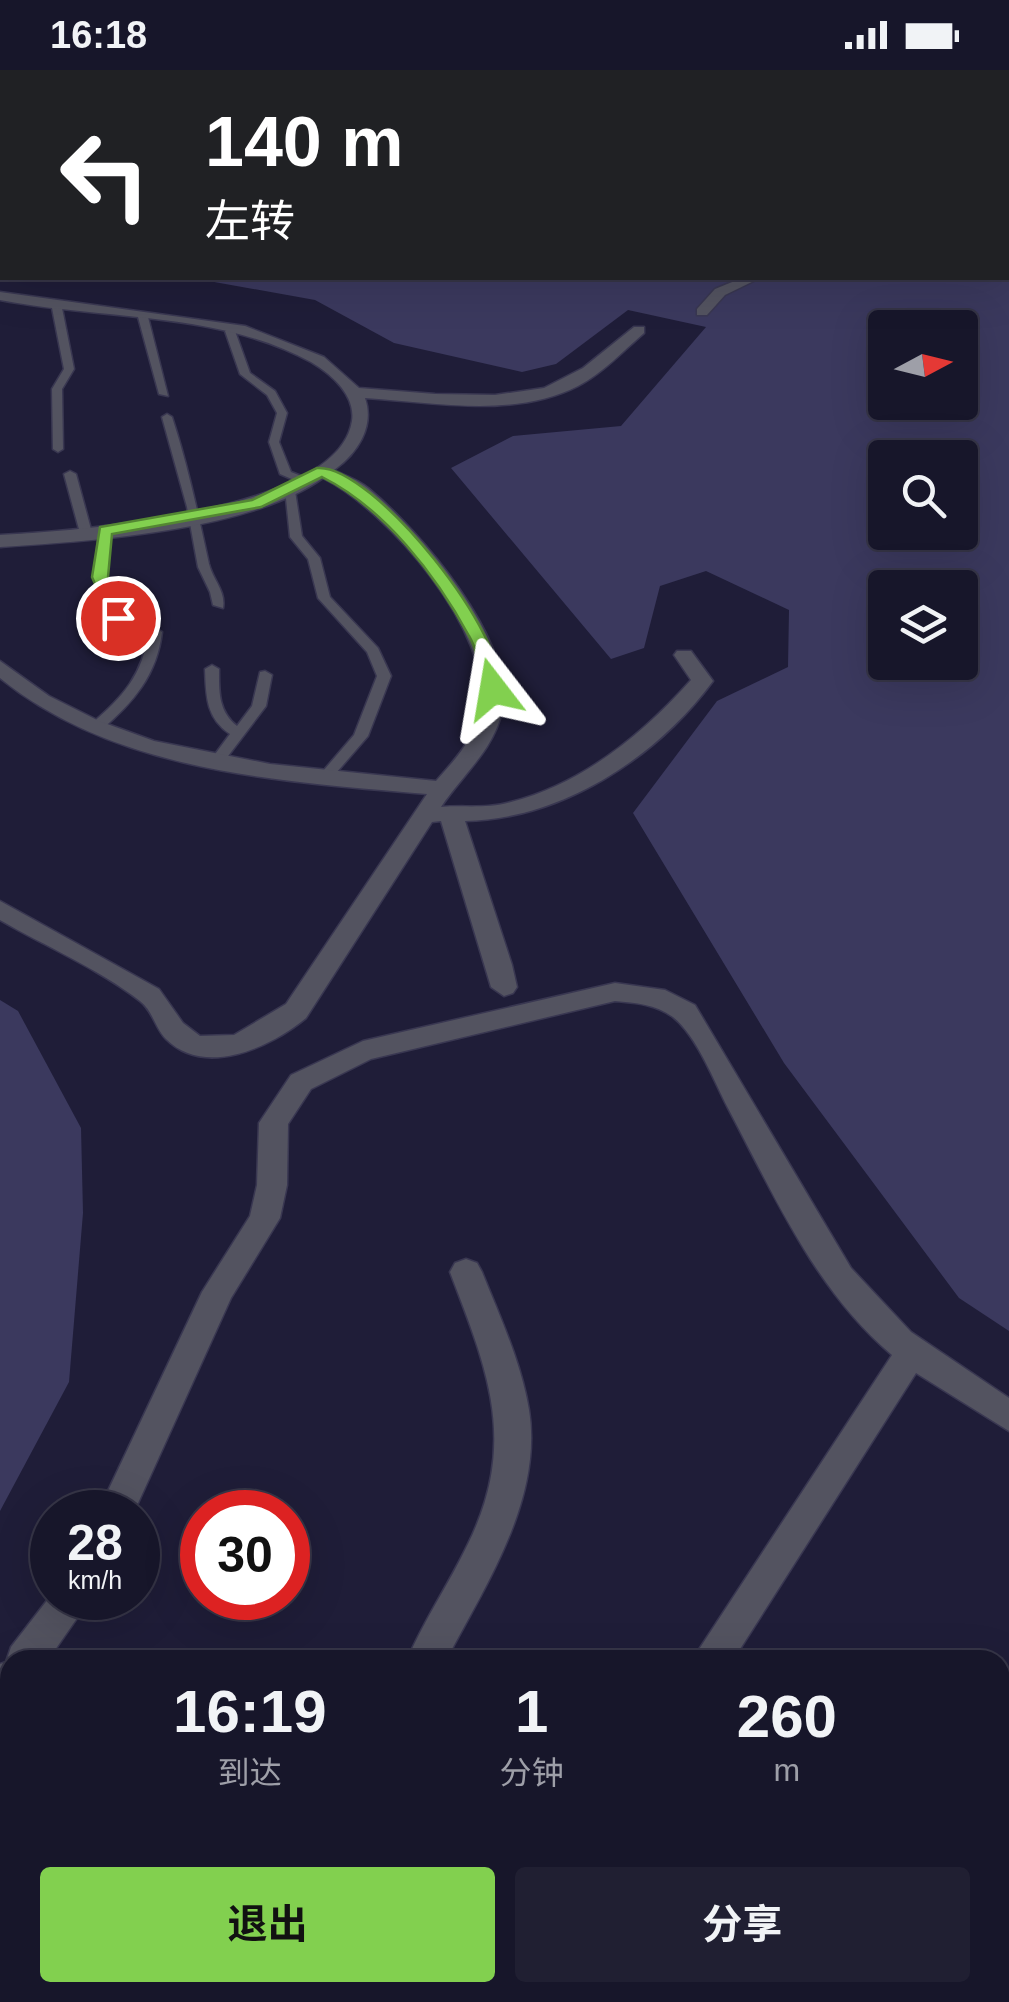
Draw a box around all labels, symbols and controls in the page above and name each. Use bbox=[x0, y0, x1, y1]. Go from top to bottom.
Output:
text: 16:18 bbox=[50, 14, 147, 56]
text: 140 m bbox=[205, 103, 403, 181]
icon: left bbox=[40, 110, 170, 240]
text: 左转 bbox=[205, 196, 295, 247]
north arrow bbox=[868, 310, 978, 420]
map controls bbox=[868, 310, 978, 680]
button: search bbox=[868, 440, 978, 550]
button: layers bbox=[868, 570, 978, 680]
pin bbox=[76, 576, 161, 661]
icon: arrive bbox=[91, 591, 146, 646]
position arrow bbox=[441, 637, 545, 741]
speed limit sign: 30 bbox=[180, 1490, 310, 1620]
text: 28 bbox=[67, 1515, 123, 1571]
text: km/h bbox=[68, 1566, 122, 1594]
text: 16:19 bbox=[173, 1678, 327, 1745]
text: 1 bbox=[515, 1678, 548, 1745]
text: 260 bbox=[737, 1683, 837, 1750]
text: m bbox=[773, 1752, 800, 1788]
text: 到达 bbox=[218, 1755, 282, 1791]
text: 分钟 bbox=[500, 1755, 564, 1791]
button: 退出 bbox=[40, 1867, 495, 1982]
button: 分享 bbox=[515, 1867, 970, 1982]

